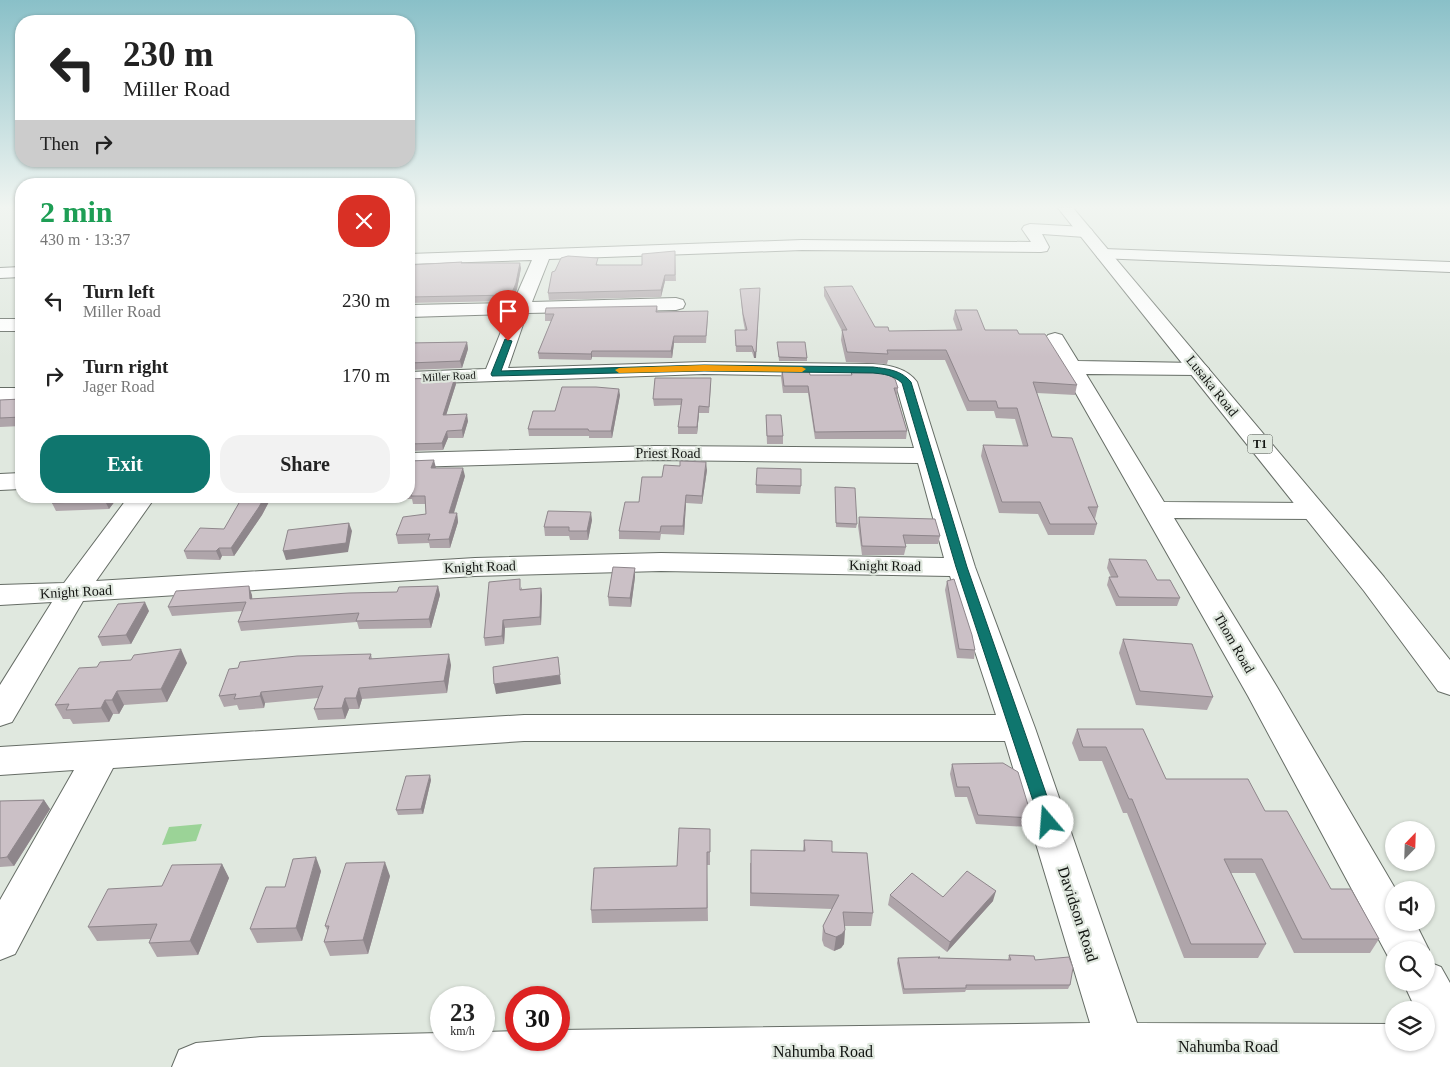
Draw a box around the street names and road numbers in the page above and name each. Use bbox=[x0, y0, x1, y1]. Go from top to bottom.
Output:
street label: Lusaka Road bbox=[1183, 353, 1241, 419]
street label: Miller Road bbox=[422, 369, 477, 383]
road number: T1 bbox=[1248, 434, 1272, 454]
street label: Priest Road bbox=[636, 446, 700, 461]
street label: Knight Road bbox=[444, 558, 516, 576]
street label: Knight Road bbox=[849, 558, 921, 574]
street label: Knight Road bbox=[40, 583, 112, 601]
street label: Thom Road bbox=[1211, 610, 1257, 676]
street label: Davidson Road bbox=[1055, 864, 1101, 964]
street label: Nahumba Road bbox=[1178, 1038, 1278, 1055]
street label: Nahumba Road bbox=[773, 1043, 873, 1060]

